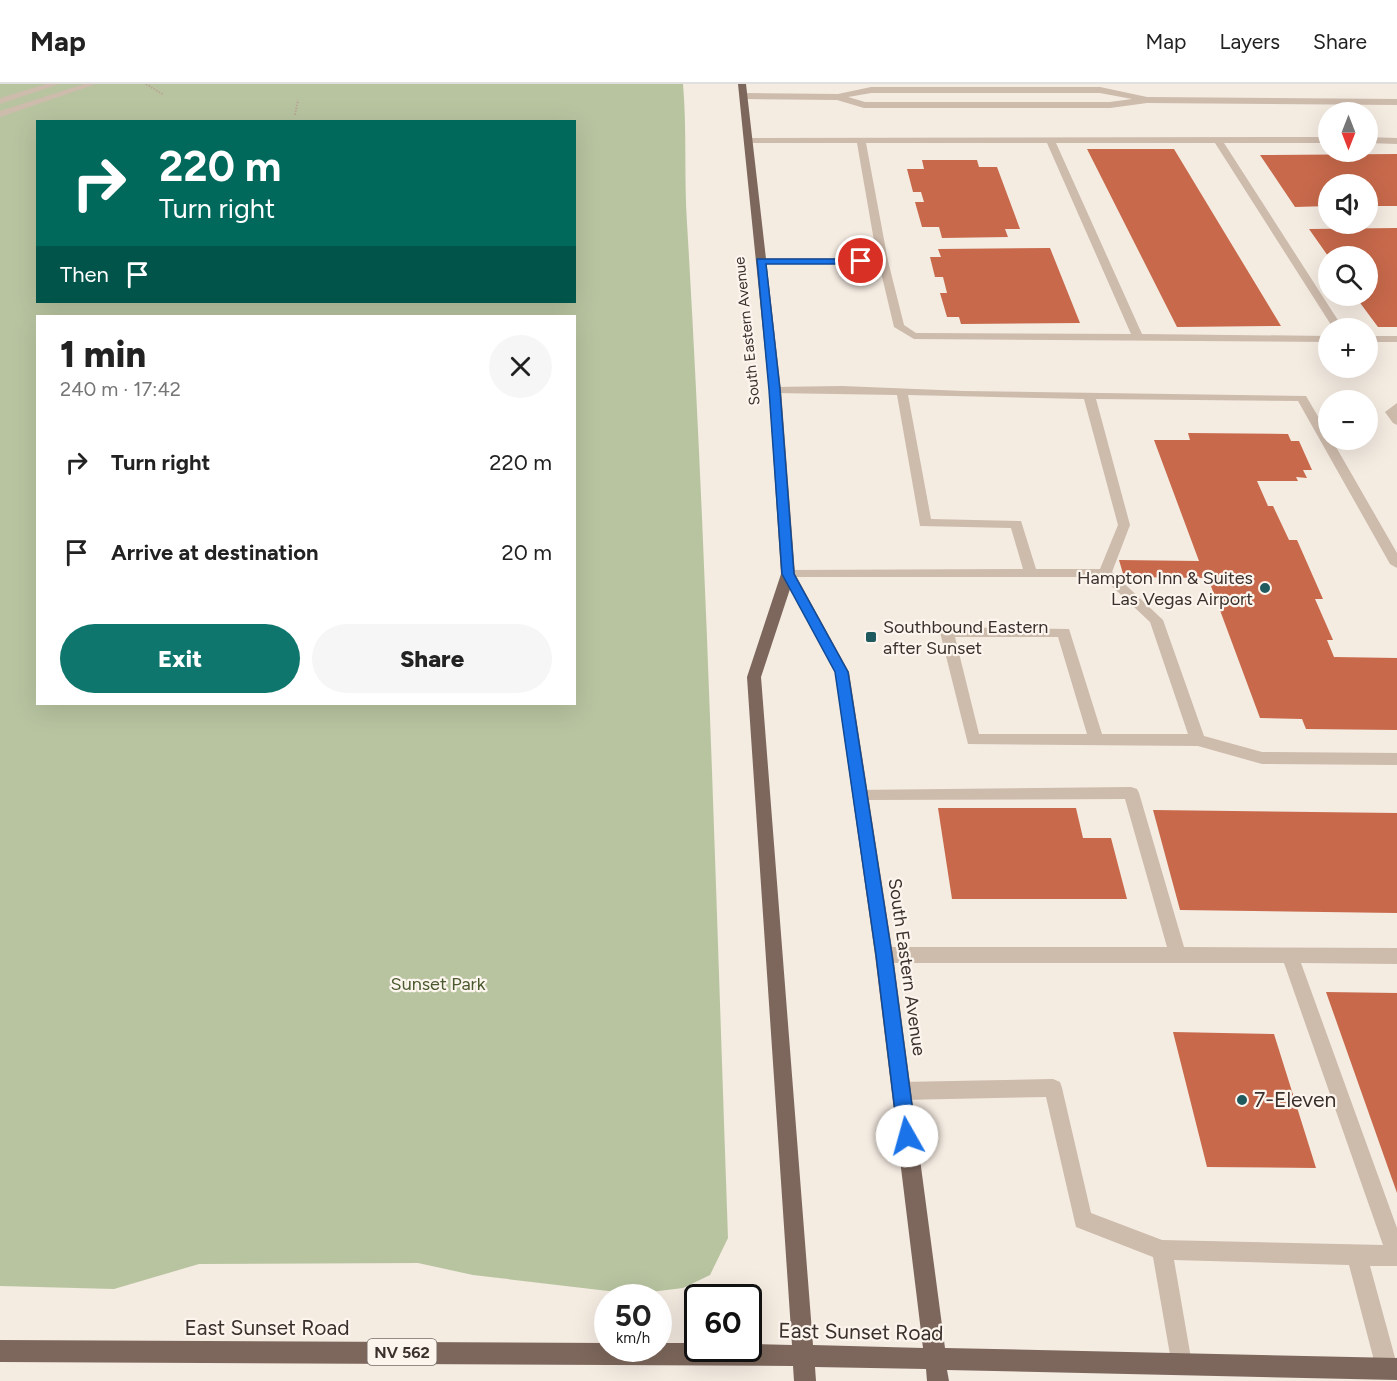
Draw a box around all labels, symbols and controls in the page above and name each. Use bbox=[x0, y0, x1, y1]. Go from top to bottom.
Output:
text: Map bbox=[30, 24, 86, 58]
text: Map bbox=[1146, 29, 1186, 54]
text: Layers bbox=[1219, 29, 1280, 54]
text: Share bbox=[1313, 29, 1367, 54]
north arrow bbox=[1318, 102, 1378, 162]
map controls bbox=[1318, 102, 1378, 450]
text: 220 m bbox=[159, 141, 281, 192]
icon: right bbox=[60, 144, 138, 222]
button: sound bbox=[1318, 174, 1378, 234]
text: Turn right bbox=[159, 192, 275, 225]
pin bbox=[835, 235, 886, 286]
icon: arrive bbox=[844, 244, 877, 277]
button: search bbox=[1318, 246, 1378, 306]
street label: South Eastern Avenue bbox=[730, 256, 764, 406]
icon: arrive bbox=[121, 258, 154, 291]
text: Then bbox=[60, 261, 109, 288]
button: + bbox=[1318, 318, 1378, 378]
text: 1 min bbox=[60, 333, 146, 376]
button: close bbox=[489, 335, 552, 398]
text: 240 m · 17:42 bbox=[60, 377, 181, 401]
button: − bbox=[1318, 390, 1378, 450]
icon: right bbox=[60, 446, 93, 479]
text: Turn right bbox=[111, 449, 210, 476]
text: 220 m bbox=[489, 449, 552, 476]
icon: arrive bbox=[60, 536, 93, 569]
text: Arrive at destination bbox=[111, 539, 319, 566]
text: 20 m bbox=[501, 539, 552, 566]
place label: Hampton Inn & Suites Las Vegas Airport bbox=[1077, 567, 1253, 610]
marker: Hampton Inn & Suites Las Vegas Airport bbox=[1258, 581, 1272, 595]
place label: Southbound Eastern after Sunset bbox=[883, 616, 1048, 659]
button: Exit bbox=[60, 624, 300, 693]
button: Share bbox=[312, 624, 552, 693]
marker: Southbound Eastern after Sunset bbox=[864, 630, 878, 644]
street label: South Eastern Avenue bbox=[884, 877, 930, 1057]
park label: Sunset Park bbox=[391, 973, 486, 995]
place label: 7-Eleven bbox=[1254, 1087, 1336, 1112]
marker: 7-Eleven bbox=[1235, 1093, 1249, 1107]
position arrow bbox=[875, 1104, 939, 1168]
speed limit sign: 60 bbox=[684, 1284, 762, 1362]
text: 50 bbox=[615, 1297, 651, 1334]
street label: East Sunset Road bbox=[184, 1315, 350, 1340]
street label: East Sunset Road bbox=[778, 1318, 944, 1345]
text: km/h bbox=[616, 1329, 650, 1347]
road number: NV 562 bbox=[368, 1339, 436, 1365]

